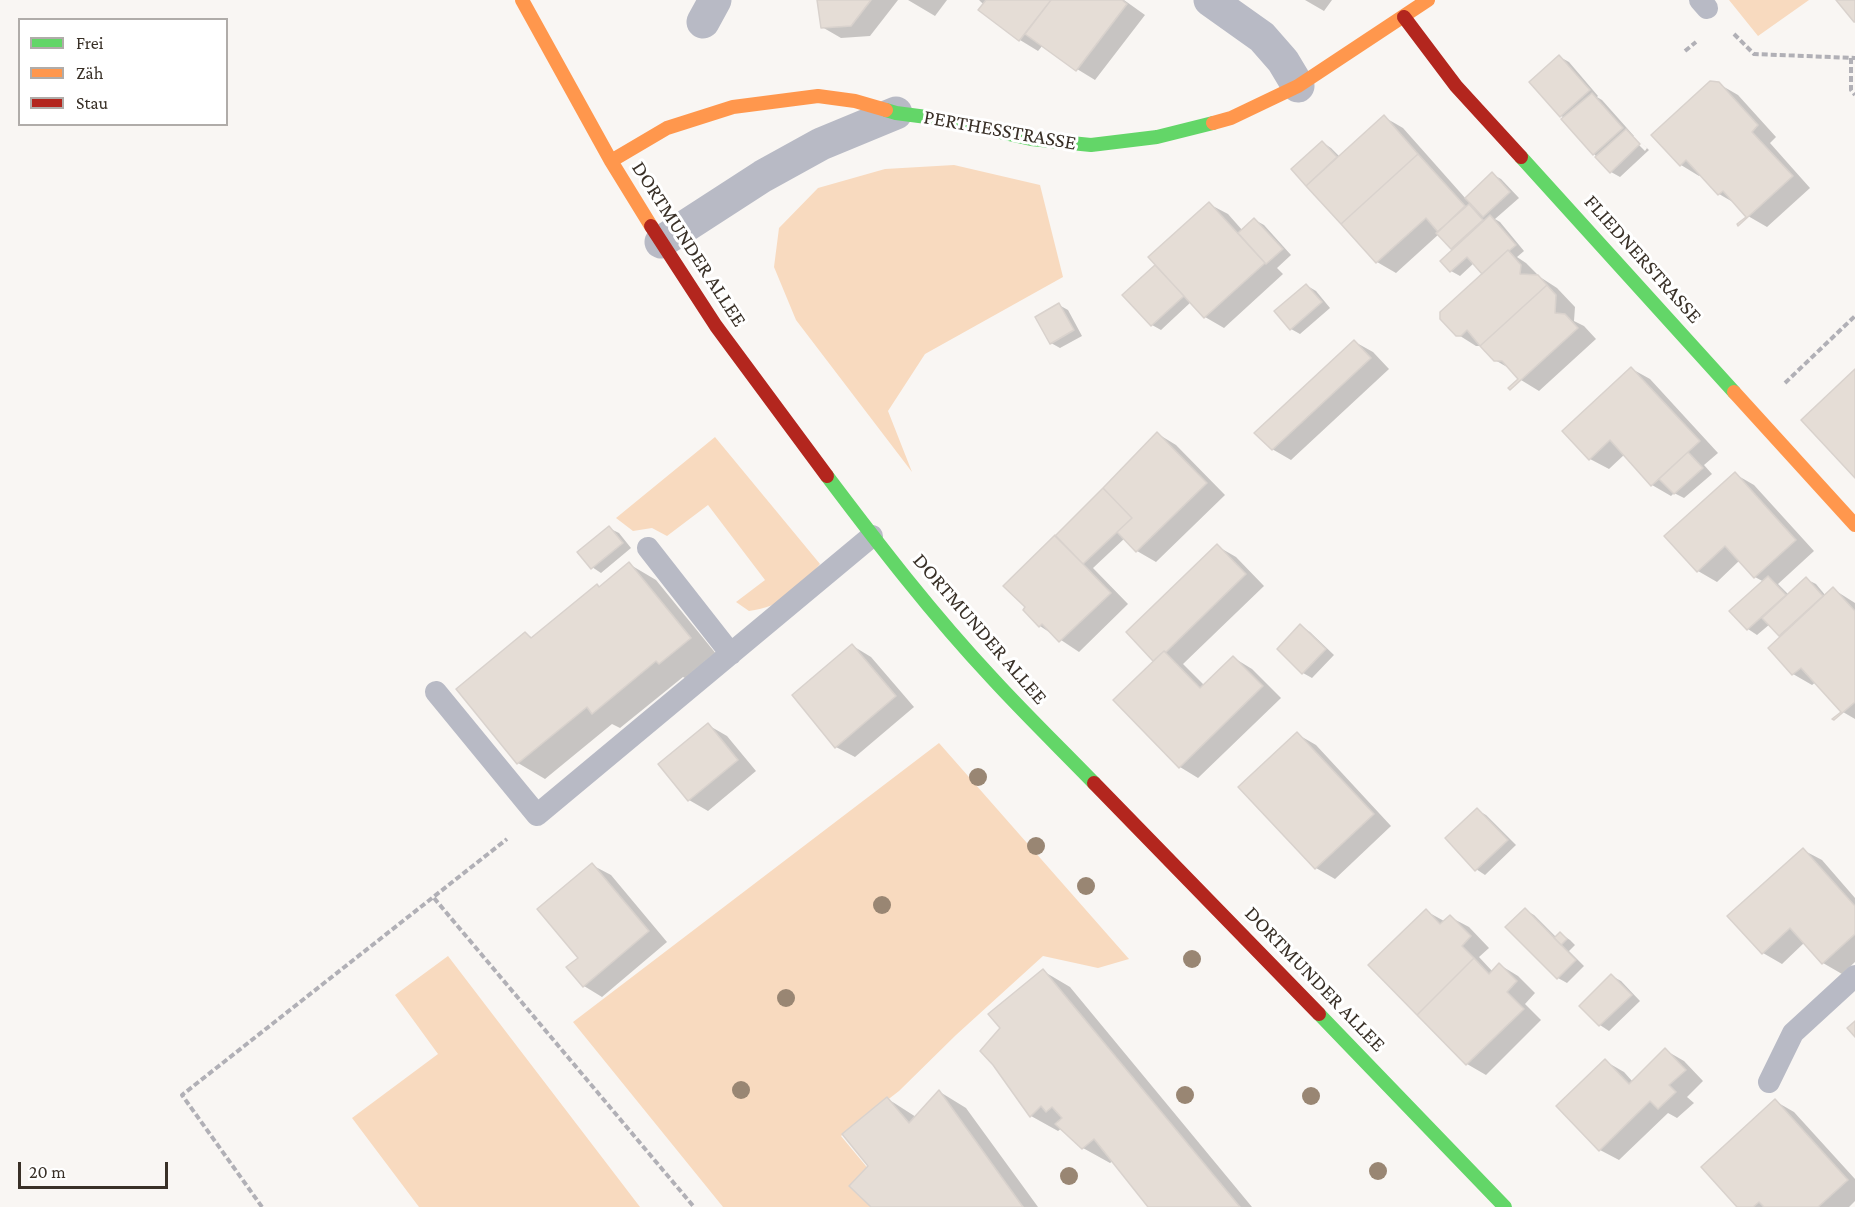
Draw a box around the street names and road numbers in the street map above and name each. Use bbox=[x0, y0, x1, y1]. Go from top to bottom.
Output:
street label: PERTHESSTRASSE bbox=[922, 104, 1078, 156]
street label: DORTMUNDER ALLEE bbox=[626, 157, 752, 331]
street label: FLIEDNERSTRASSE bbox=[1579, 190, 1707, 328]
street label: DORTMUNDER ALLEE bbox=[907, 548, 1053, 710]
street label: DORTMUNDER ALLEE bbox=[1239, 901, 1391, 1057]

